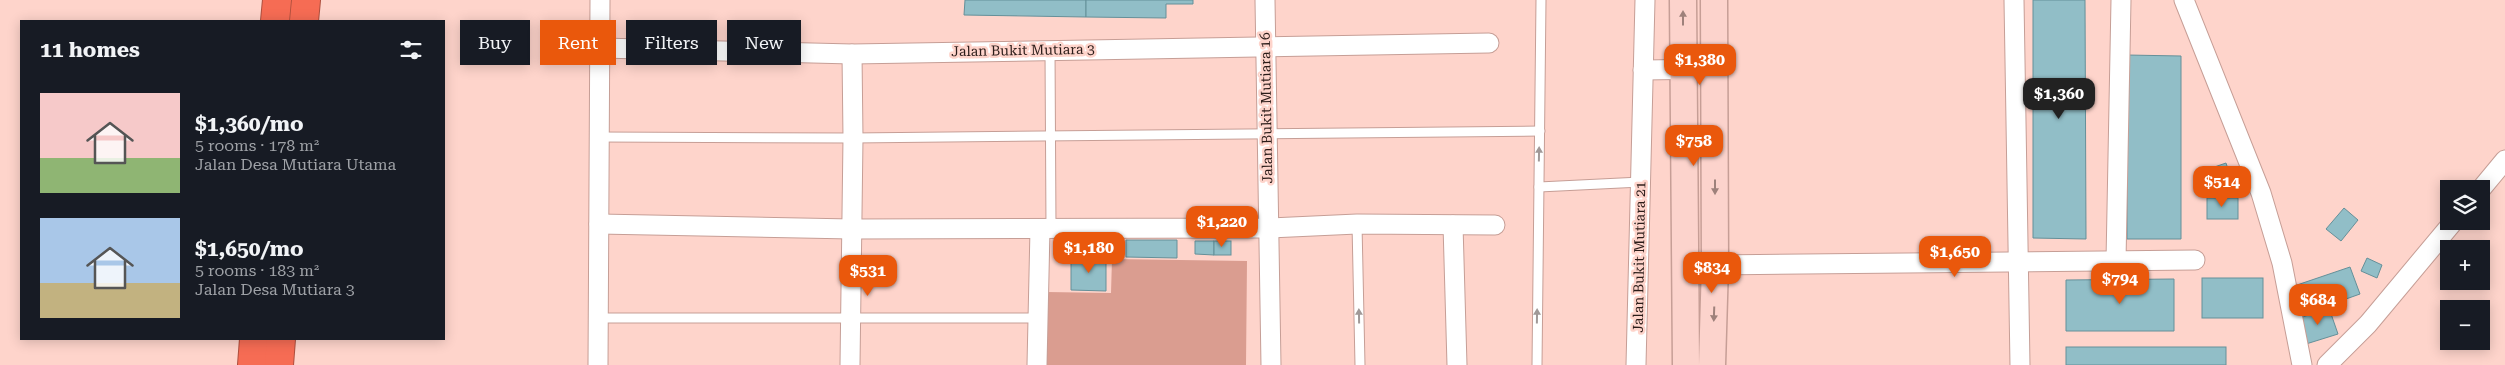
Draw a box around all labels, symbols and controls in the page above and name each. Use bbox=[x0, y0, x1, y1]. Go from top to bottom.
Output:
one-way arrow bbox=[1679, 9, 1687, 25]
chip: Buy bbox=[460, 20, 530, 65]
chip: Rent bbox=[540, 20, 616, 65]
chip: Filters bbox=[626, 20, 717, 65]
chip: New bbox=[727, 20, 801, 65]
street label: Jalan Bukit Mutiara 16 bbox=[1257, 32, 1275, 184]
icon: filters bbox=[397, 36, 425, 64]
text: 11 homes bbox=[40, 38, 140, 62]
street label: Jalan Bukit Mutiara 3 bbox=[951, 41, 1095, 59]
pin: $1,380 bbox=[1659, 44, 1741, 86]
text: $1,380 bbox=[1675, 50, 1725, 69]
pin: $1,360 bbox=[2018, 78, 2100, 120]
text: $1,360 bbox=[2034, 84, 2084, 103]
text: $1,360/mo bbox=[195, 112, 304, 136]
icon: home bbox=[80, 113, 140, 173]
pin: $758 bbox=[1664, 124, 1724, 167]
text: $758 bbox=[1676, 131, 1712, 150]
text: 5 rooms · 178 m² bbox=[195, 136, 319, 155]
one-way arrow bbox=[1535, 146, 1543, 162]
text: Jalan Desa Mutiara Utama bbox=[195, 155, 396, 174]
pin: $514 bbox=[2192, 166, 2252, 208]
text: $514 bbox=[2204, 172, 2240, 191]
one-way arrow bbox=[1711, 180, 1719, 196]
map controls bbox=[2440, 180, 2490, 350]
button: layers bbox=[2440, 180, 2490, 230]
street label: Jalan Bukit Mutiara 21 bbox=[1630, 181, 1648, 333]
pin: $1,220 bbox=[1181, 206, 1263, 248]
text: $1,220 bbox=[1197, 212, 1247, 231]
pin: $1,180 bbox=[1048, 232, 1130, 274]
pin: $1,650 bbox=[1914, 236, 1996, 278]
text: $1,650/mo bbox=[195, 237, 304, 261]
icon: home bbox=[80, 238, 140, 298]
text: $1,180 bbox=[1064, 238, 1114, 257]
button: + bbox=[2440, 240, 2490, 290]
text: $1,650 bbox=[1930, 242, 1980, 261]
pin: $834 bbox=[1682, 252, 1742, 294]
pin: $531 bbox=[838, 254, 898, 297]
text: $834 bbox=[1694, 258, 1730, 277]
text: 5 rooms · 183 m² bbox=[195, 261, 319, 280]
text: $531 bbox=[850, 261, 886, 280]
pin: $794 bbox=[2090, 262, 2150, 305]
text: $794 bbox=[2102, 269, 2138, 288]
text: Jalan Desa Mutiara 3 bbox=[195, 280, 355, 299]
pin: $684 bbox=[2288, 284, 2348, 326]
text: $684 bbox=[2300, 290, 2336, 309]
button: − bbox=[2440, 300, 2490, 350]
one-way arrow bbox=[1710, 306, 1718, 322]
one-way arrow bbox=[1355, 308, 1363, 324]
one-way arrow bbox=[1533, 308, 1541, 324]

